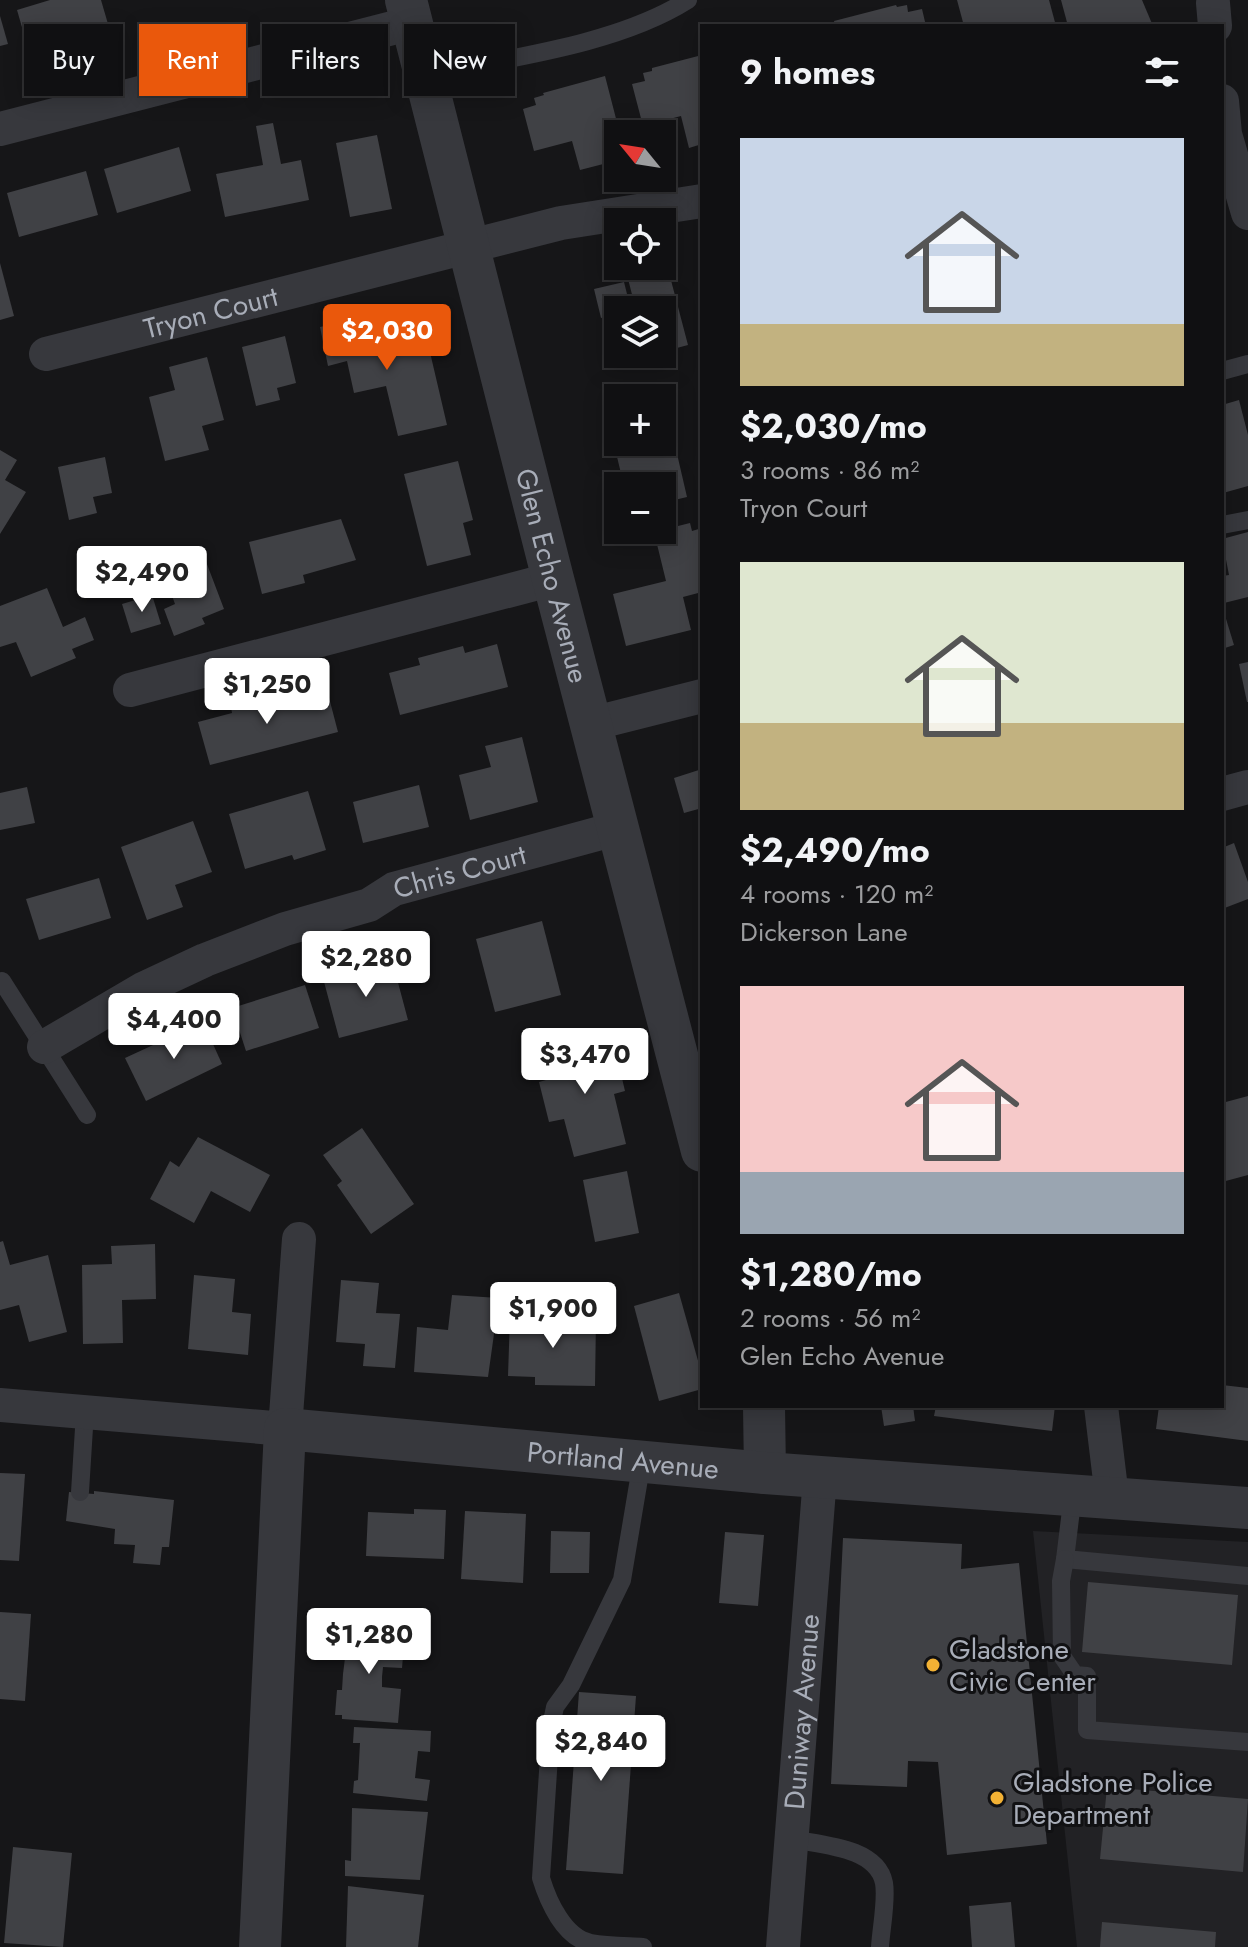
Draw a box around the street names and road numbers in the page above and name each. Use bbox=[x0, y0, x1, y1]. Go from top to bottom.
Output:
street label: Tryon Court bbox=[139, 275, 282, 349]
street label: Glen Echo Avenue bbox=[505, 464, 600, 687]
street label: Chris Court bbox=[389, 834, 531, 909]
street label: Portland Avenue bbox=[525, 1431, 721, 1489]
street label: Duniway Avenue bbox=[773, 1612, 830, 1811]

